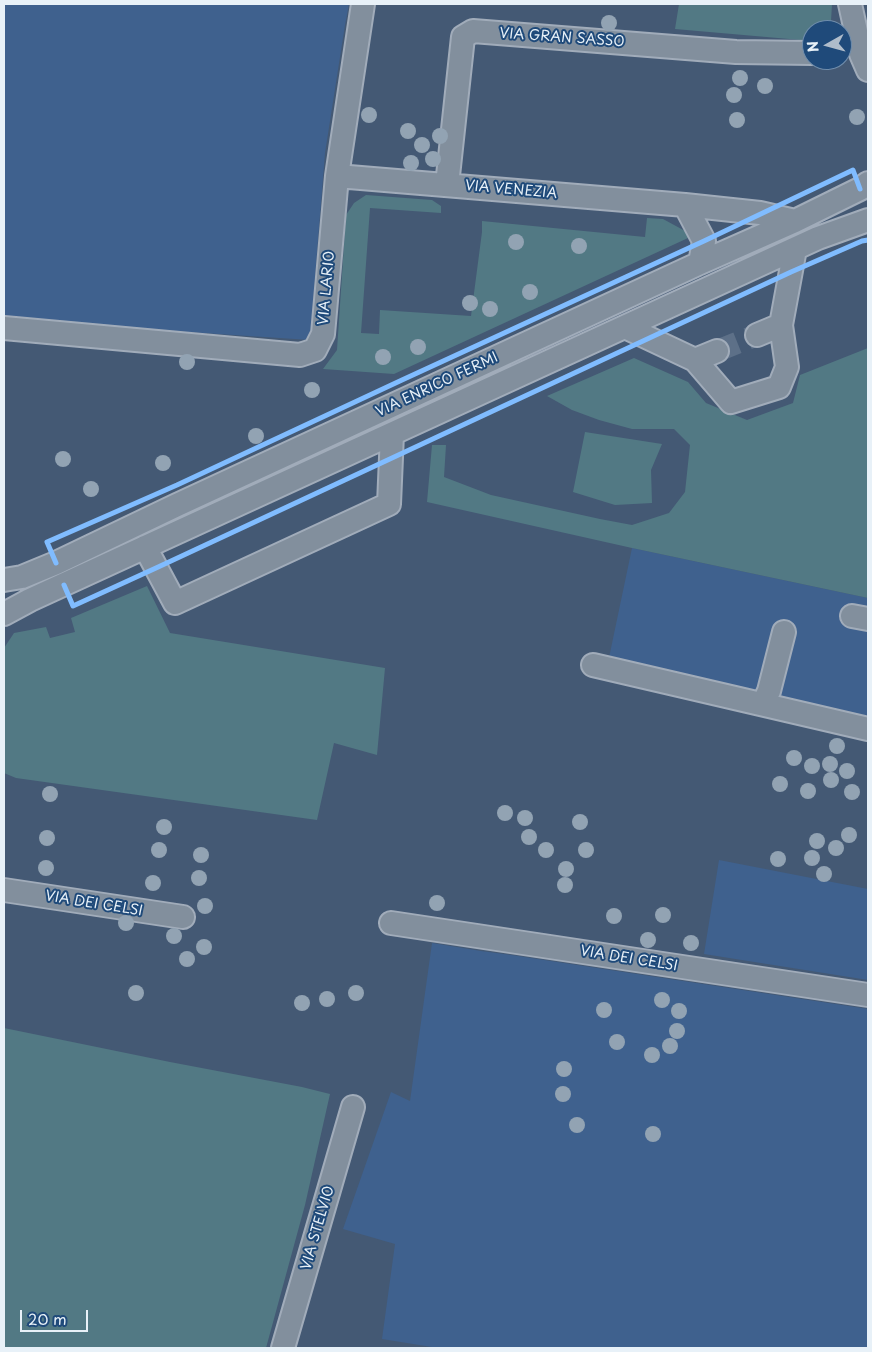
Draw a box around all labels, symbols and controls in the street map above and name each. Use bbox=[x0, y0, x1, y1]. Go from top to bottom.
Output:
north arrow bbox=[802, 20, 852, 70]
street label: VIA GRAN SASSO bbox=[499, 25, 625, 51]
text: N bbox=[802, 40, 824, 54]
street label: VIA VENEZIA bbox=[464, 178, 558, 202]
street label: VIA LARIO bbox=[315, 250, 339, 326]
street label: VIA ENRICO FERMI bbox=[373, 349, 501, 421]
street label: VIA DEI CELSI bbox=[44, 888, 144, 920]
street label: VIA DEI CELSI bbox=[579, 943, 679, 975]
street label: VIA STELVIO bbox=[298, 1184, 338, 1272]
scale bar bbox=[22, 1300, 90, 1332]
text: 20 m bbox=[28, 1307, 67, 1330]

